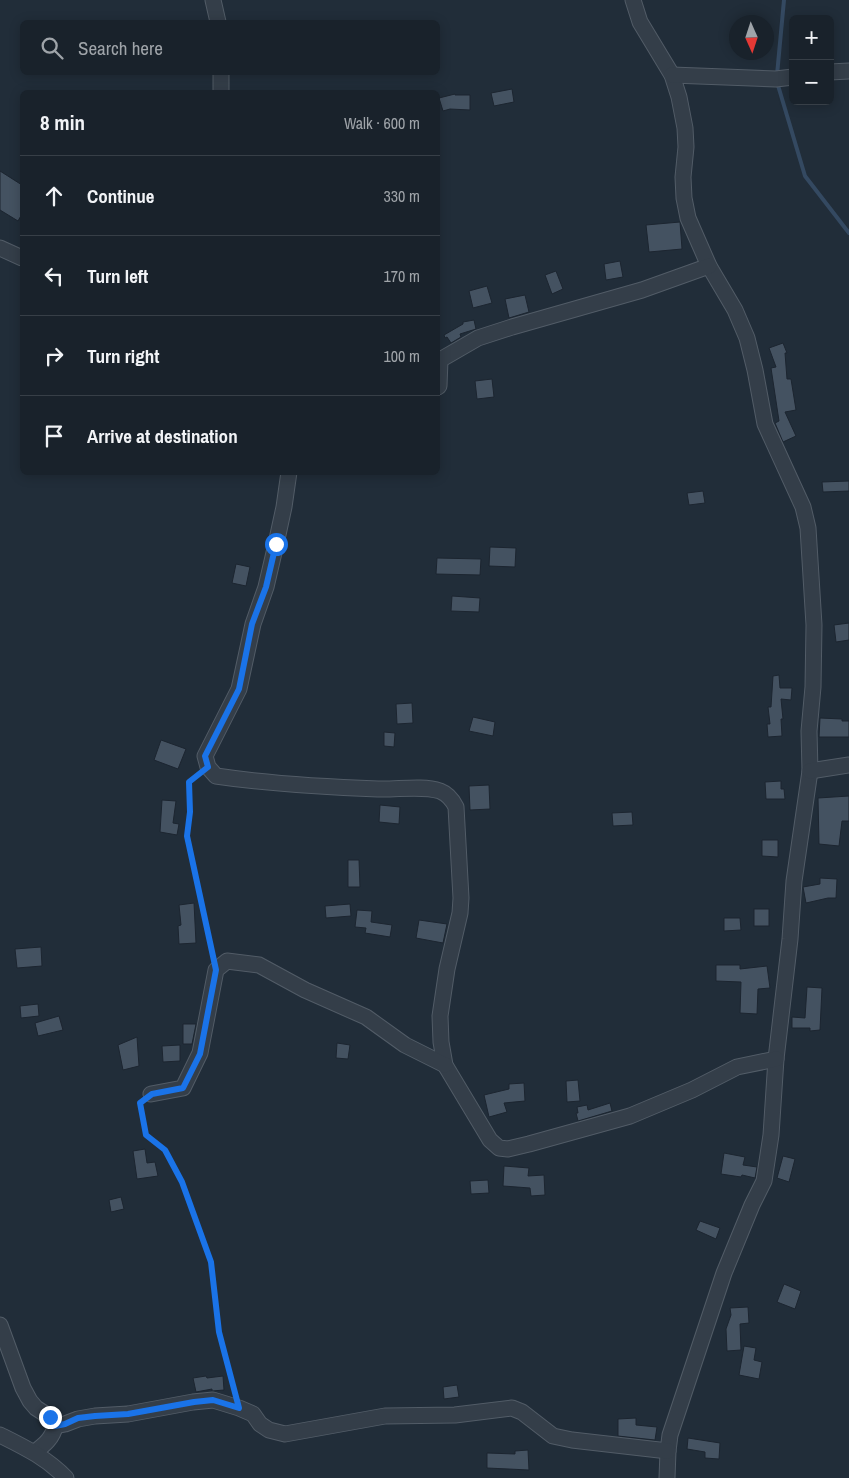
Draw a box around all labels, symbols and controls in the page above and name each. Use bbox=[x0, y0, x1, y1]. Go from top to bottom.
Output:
north arrow bbox=[729, 15, 774, 60]
map controls bbox=[789, 15, 834, 105]
button: + bbox=[789, 15, 834, 60]
search box bbox=[20, 20, 440, 75]
icon: search bbox=[38, 34, 66, 62]
text: Search here bbox=[78, 35, 163, 61]
button: − bbox=[789, 60, 834, 105]
text: 8 min bbox=[40, 108, 85, 137]
text: Walk · 600 m bbox=[344, 112, 420, 134]
icon: ahead bbox=[40, 182, 68, 210]
text: Continue bbox=[87, 183, 155, 209]
text: 330 m bbox=[384, 185, 420, 207]
icon: left bbox=[40, 262, 68, 290]
text: Turn left bbox=[87, 263, 148, 289]
text: 170 m bbox=[384, 265, 420, 287]
icon: right bbox=[40, 342, 68, 370]
text: Turn right bbox=[87, 343, 159, 369]
text: 100 m bbox=[384, 345, 420, 367]
icon: arrive bbox=[40, 422, 68, 450]
text: Arrive at destination bbox=[87, 423, 238, 449]
route start bbox=[265, 533, 288, 556]
route end bbox=[39, 1406, 62, 1429]

